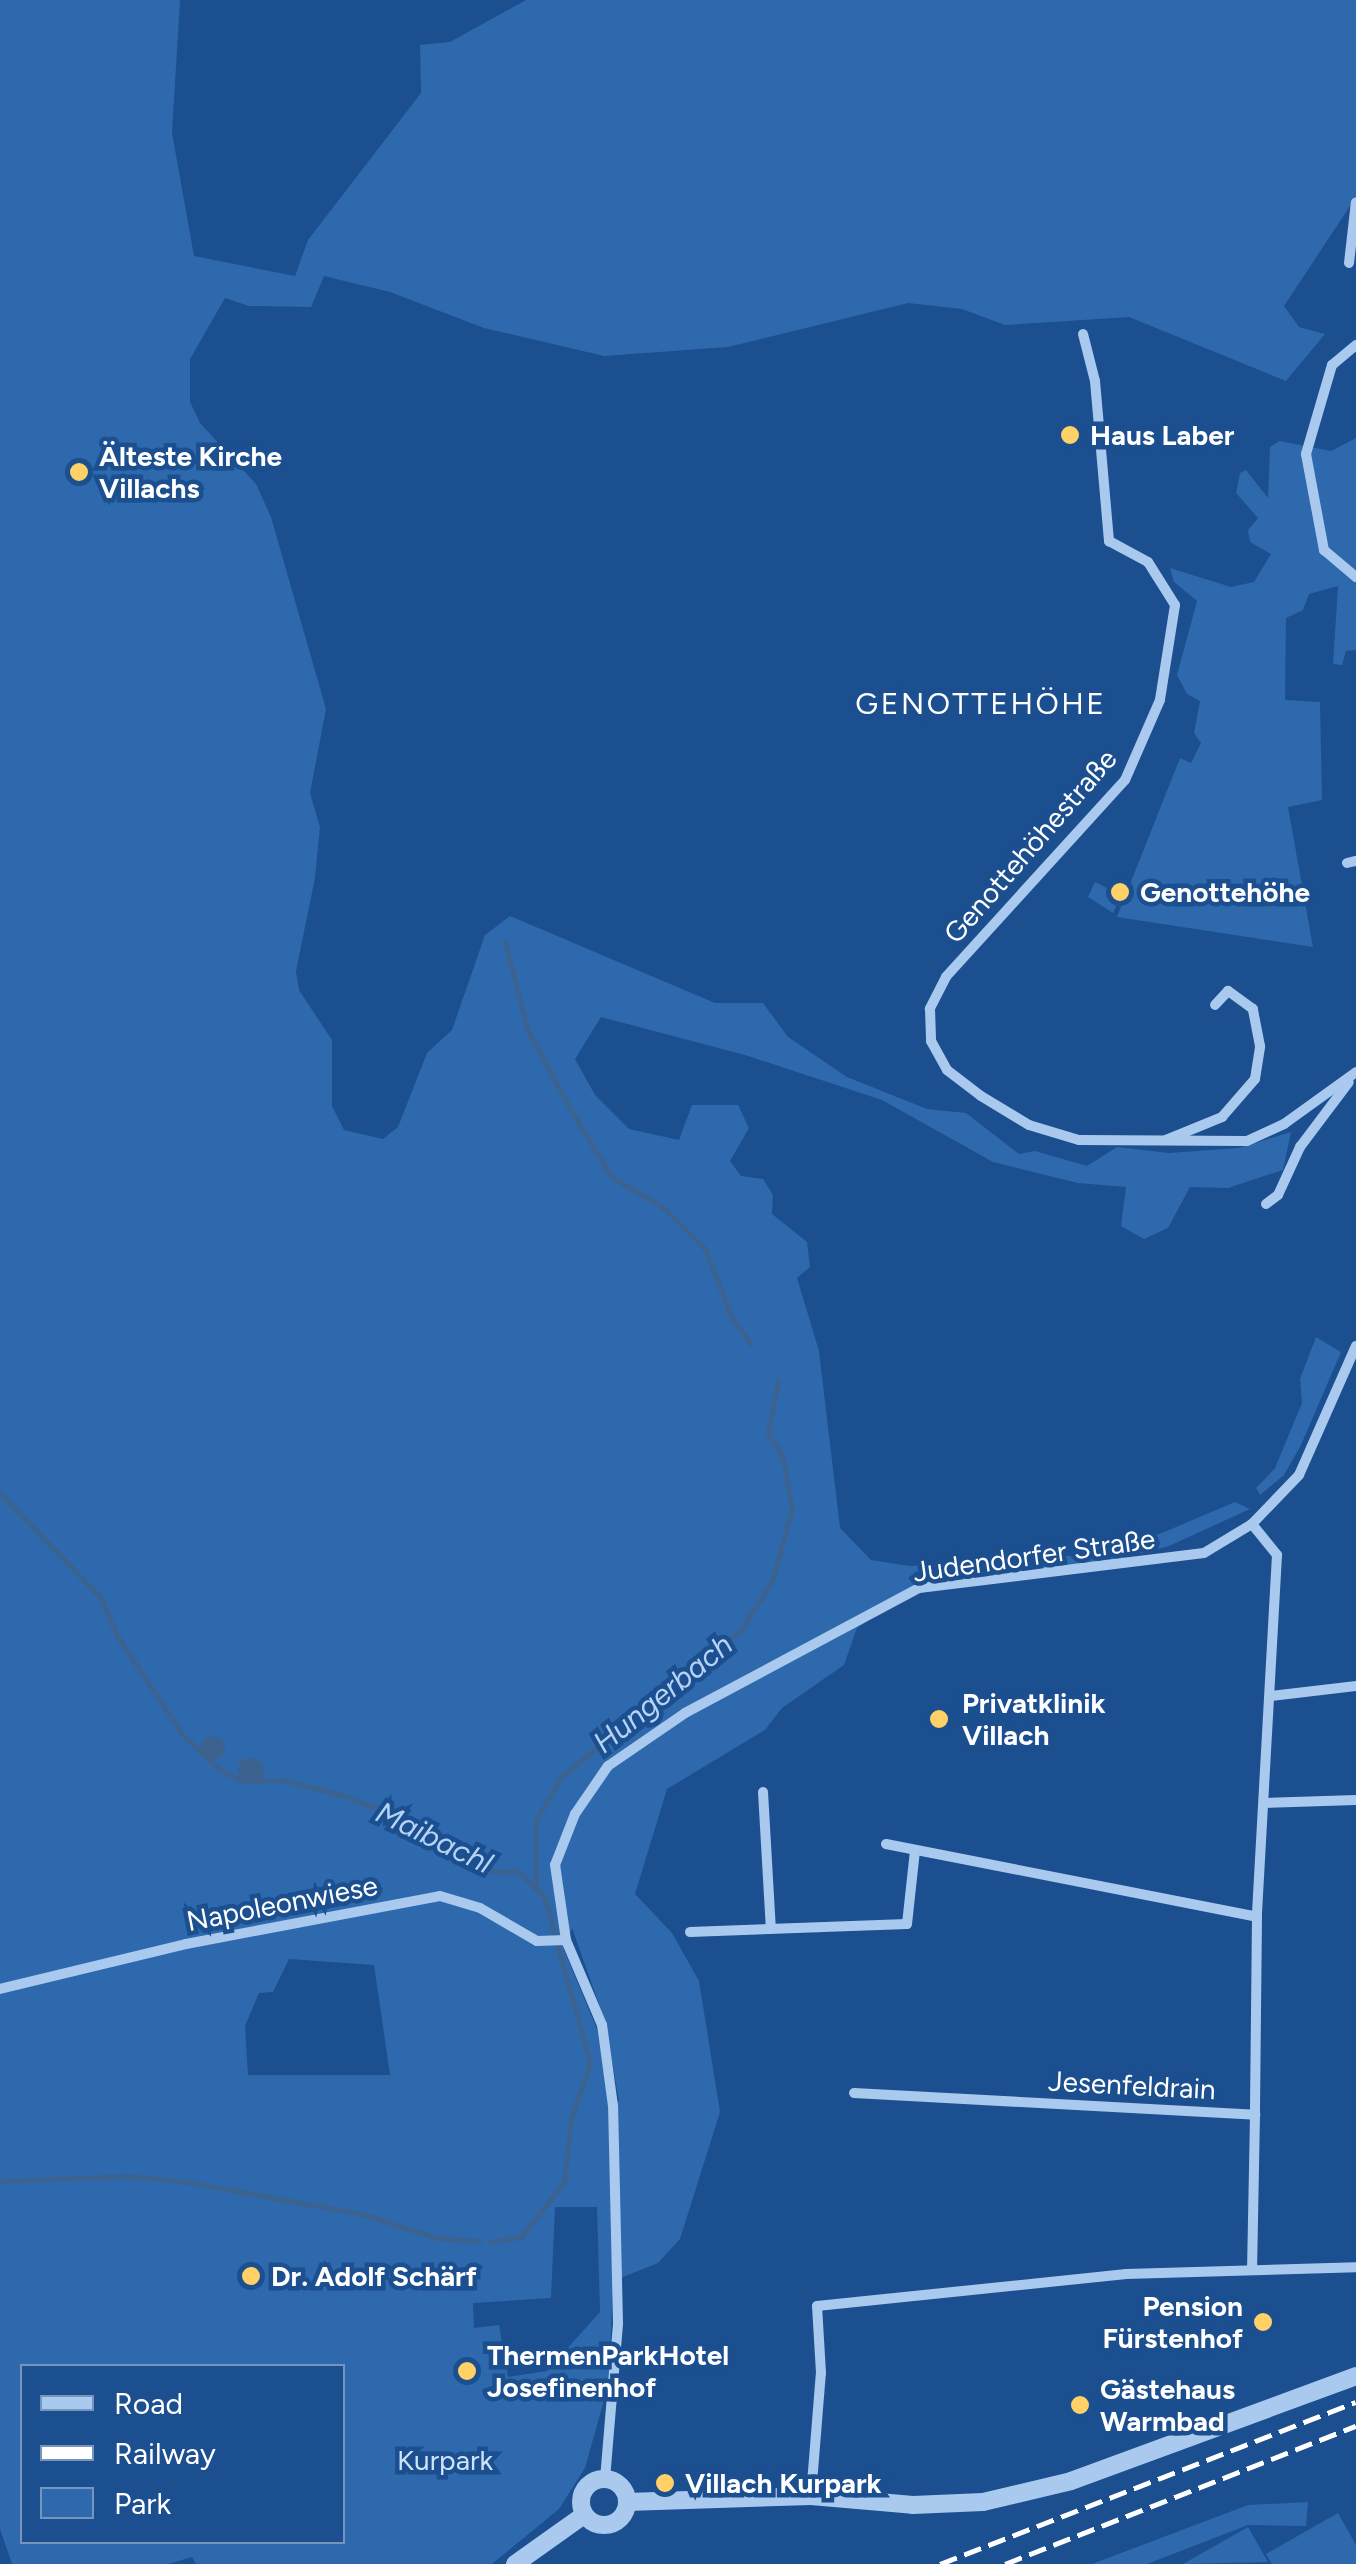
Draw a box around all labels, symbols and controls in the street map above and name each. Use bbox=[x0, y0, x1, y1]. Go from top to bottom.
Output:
place label: Haus Laber bbox=[1090, 418, 1234, 452]
marker: Haus Laber bbox=[1059, 424, 1081, 446]
place label: Älteste Kirche Villachs bbox=[99, 439, 282, 505]
marker: Älteste Kirche Villachs bbox=[68, 461, 90, 483]
district label: GENOTTEHÖHE bbox=[855, 686, 1107, 722]
street label: Genottehöhestraße bbox=[937, 742, 1123, 950]
place label: Genottehöhe bbox=[1140, 875, 1310, 909]
marker: Genottehöhe bbox=[1109, 881, 1131, 903]
street label: Judendorfer Straße bbox=[911, 1521, 1157, 1589]
water label: Hungerbach bbox=[586, 1627, 740, 1761]
place label: Privatklinik Villach bbox=[962, 1686, 1106, 1752]
marker: Privatklinik Villach bbox=[926, 1706, 952, 1732]
water label: Maibachl bbox=[370, 1794, 498, 1882]
street label: Napoleonwiese bbox=[184, 1868, 380, 1938]
street label: Jesenfeldrain bbox=[1047, 2064, 1217, 2106]
place label: Dr. Adolf Schärf bbox=[271, 2259, 477, 2293]
marker: Dr. Adolf Schärf bbox=[240, 2265, 262, 2287]
place label: Pension Fürstenhof bbox=[1103, 2289, 1243, 2355]
marker: Pension Fürstenhof bbox=[1252, 2311, 1274, 2333]
place label: ThermenParkHotel Josefinenhof bbox=[487, 2338, 729, 2404]
marker: ThermenParkHotel Josefinenhof bbox=[456, 2360, 478, 2382]
legend bbox=[20, 2364, 345, 2544]
place label: Gästehaus Warmbad bbox=[1100, 2372, 1235, 2438]
text: Road bbox=[114, 2385, 183, 2422]
marker: Gästehaus Warmbad bbox=[1069, 2394, 1091, 2416]
text: Railway bbox=[114, 2435, 216, 2472]
park label: Kurpark bbox=[397, 2443, 493, 2477]
place label: Villach Kurpark bbox=[685, 2466, 882, 2500]
marker: Villach Kurpark bbox=[654, 2472, 676, 2494]
text: Park bbox=[114, 2485, 171, 2522]

